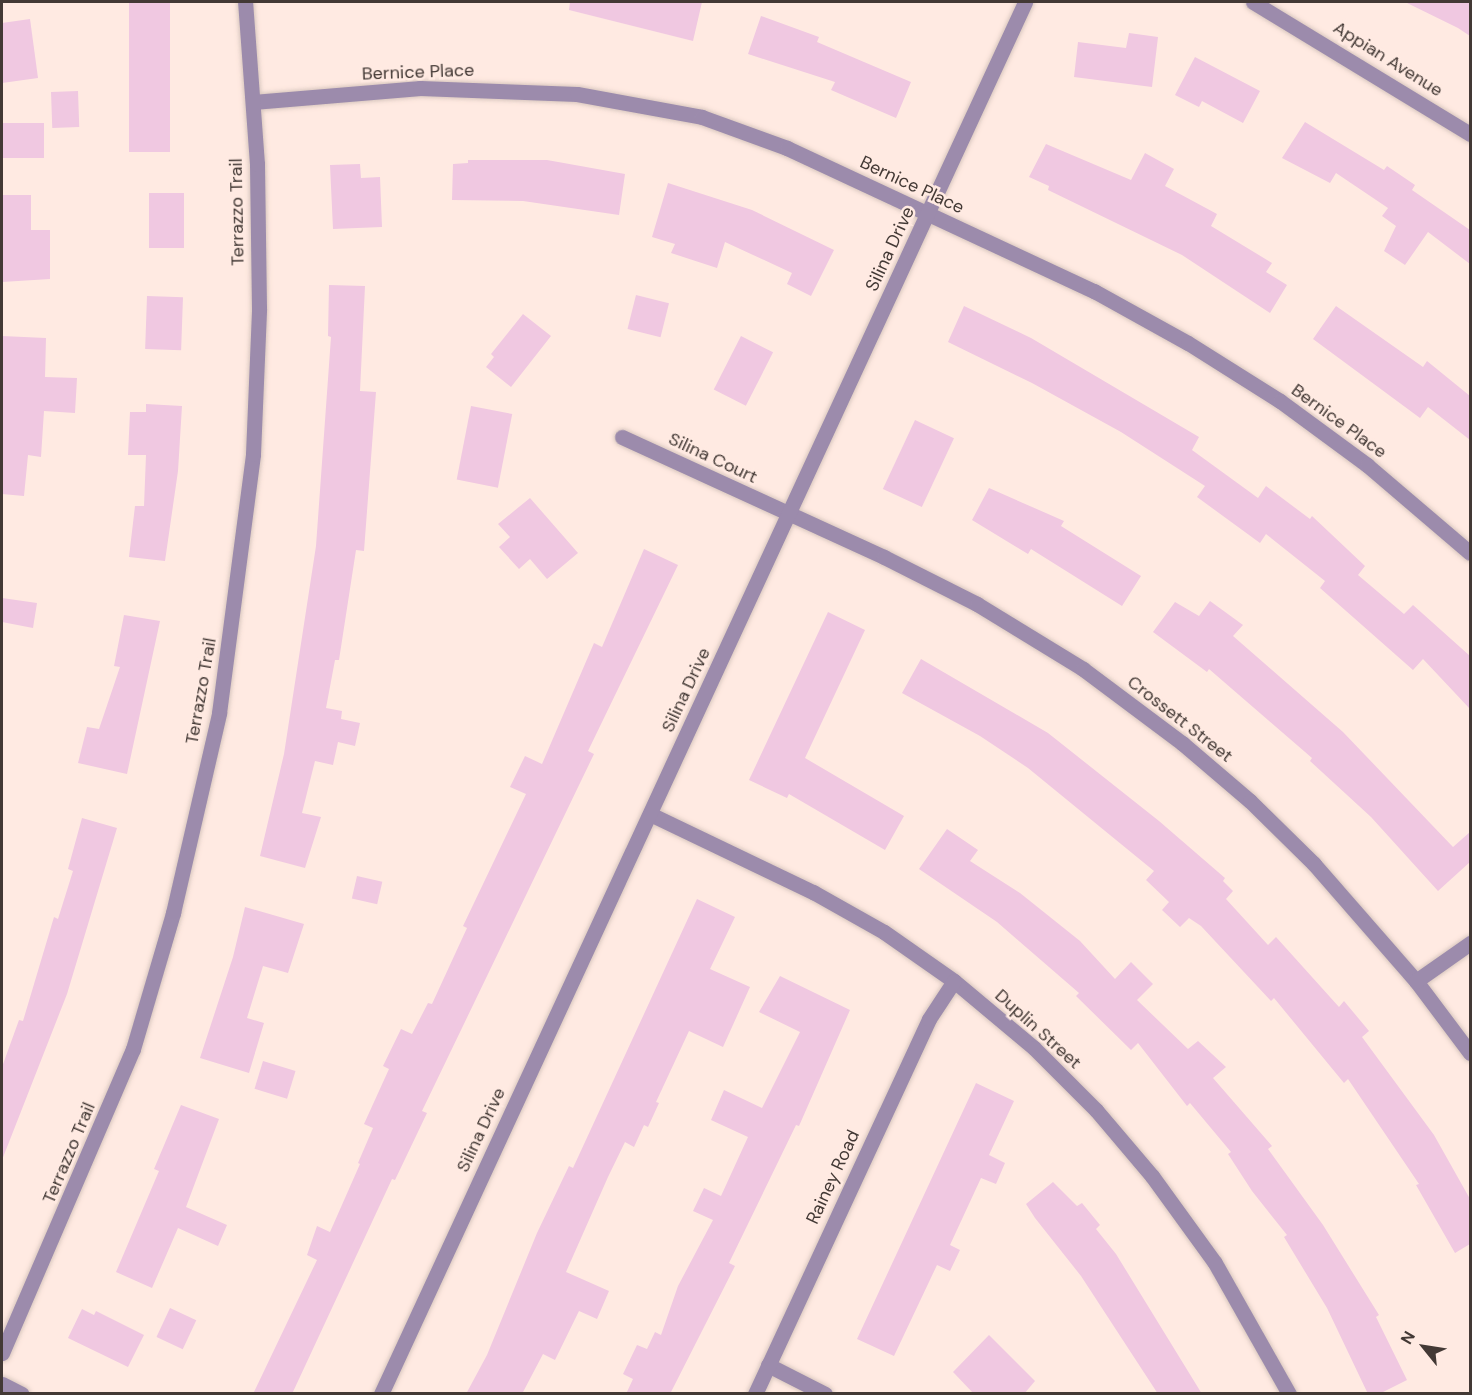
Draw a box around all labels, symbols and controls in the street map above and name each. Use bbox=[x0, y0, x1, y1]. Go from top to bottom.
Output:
street label: Appian Avenue bbox=[1329, 17, 1447, 101]
street label: Bernice Place bbox=[361, 59, 475, 85]
street label: Bernice Place bbox=[856, 151, 968, 219]
street label: Terrazzo Trail bbox=[225, 158, 249, 266]
street label: Silina Drive bbox=[861, 203, 919, 295]
street label: Bernice Place bbox=[1287, 379, 1391, 463]
street label: Silina Court bbox=[665, 428, 761, 488]
street label: Terrazzo Trail bbox=[181, 636, 221, 746]
street label: Silina Drive bbox=[657, 644, 715, 736]
street label: Crossett Street bbox=[1123, 671, 1237, 767]
street label: Duplin Street bbox=[990, 985, 1086, 1073]
street label: Silina Drive bbox=[452, 1084, 510, 1176]
street label: Terrazzo Trail bbox=[38, 1099, 100, 1207]
street label: Rainey Road bbox=[802, 1126, 864, 1228]
north arrow bbox=[1394, 1317, 1454, 1377]
text: N bbox=[1396, 1327, 1420, 1348]

